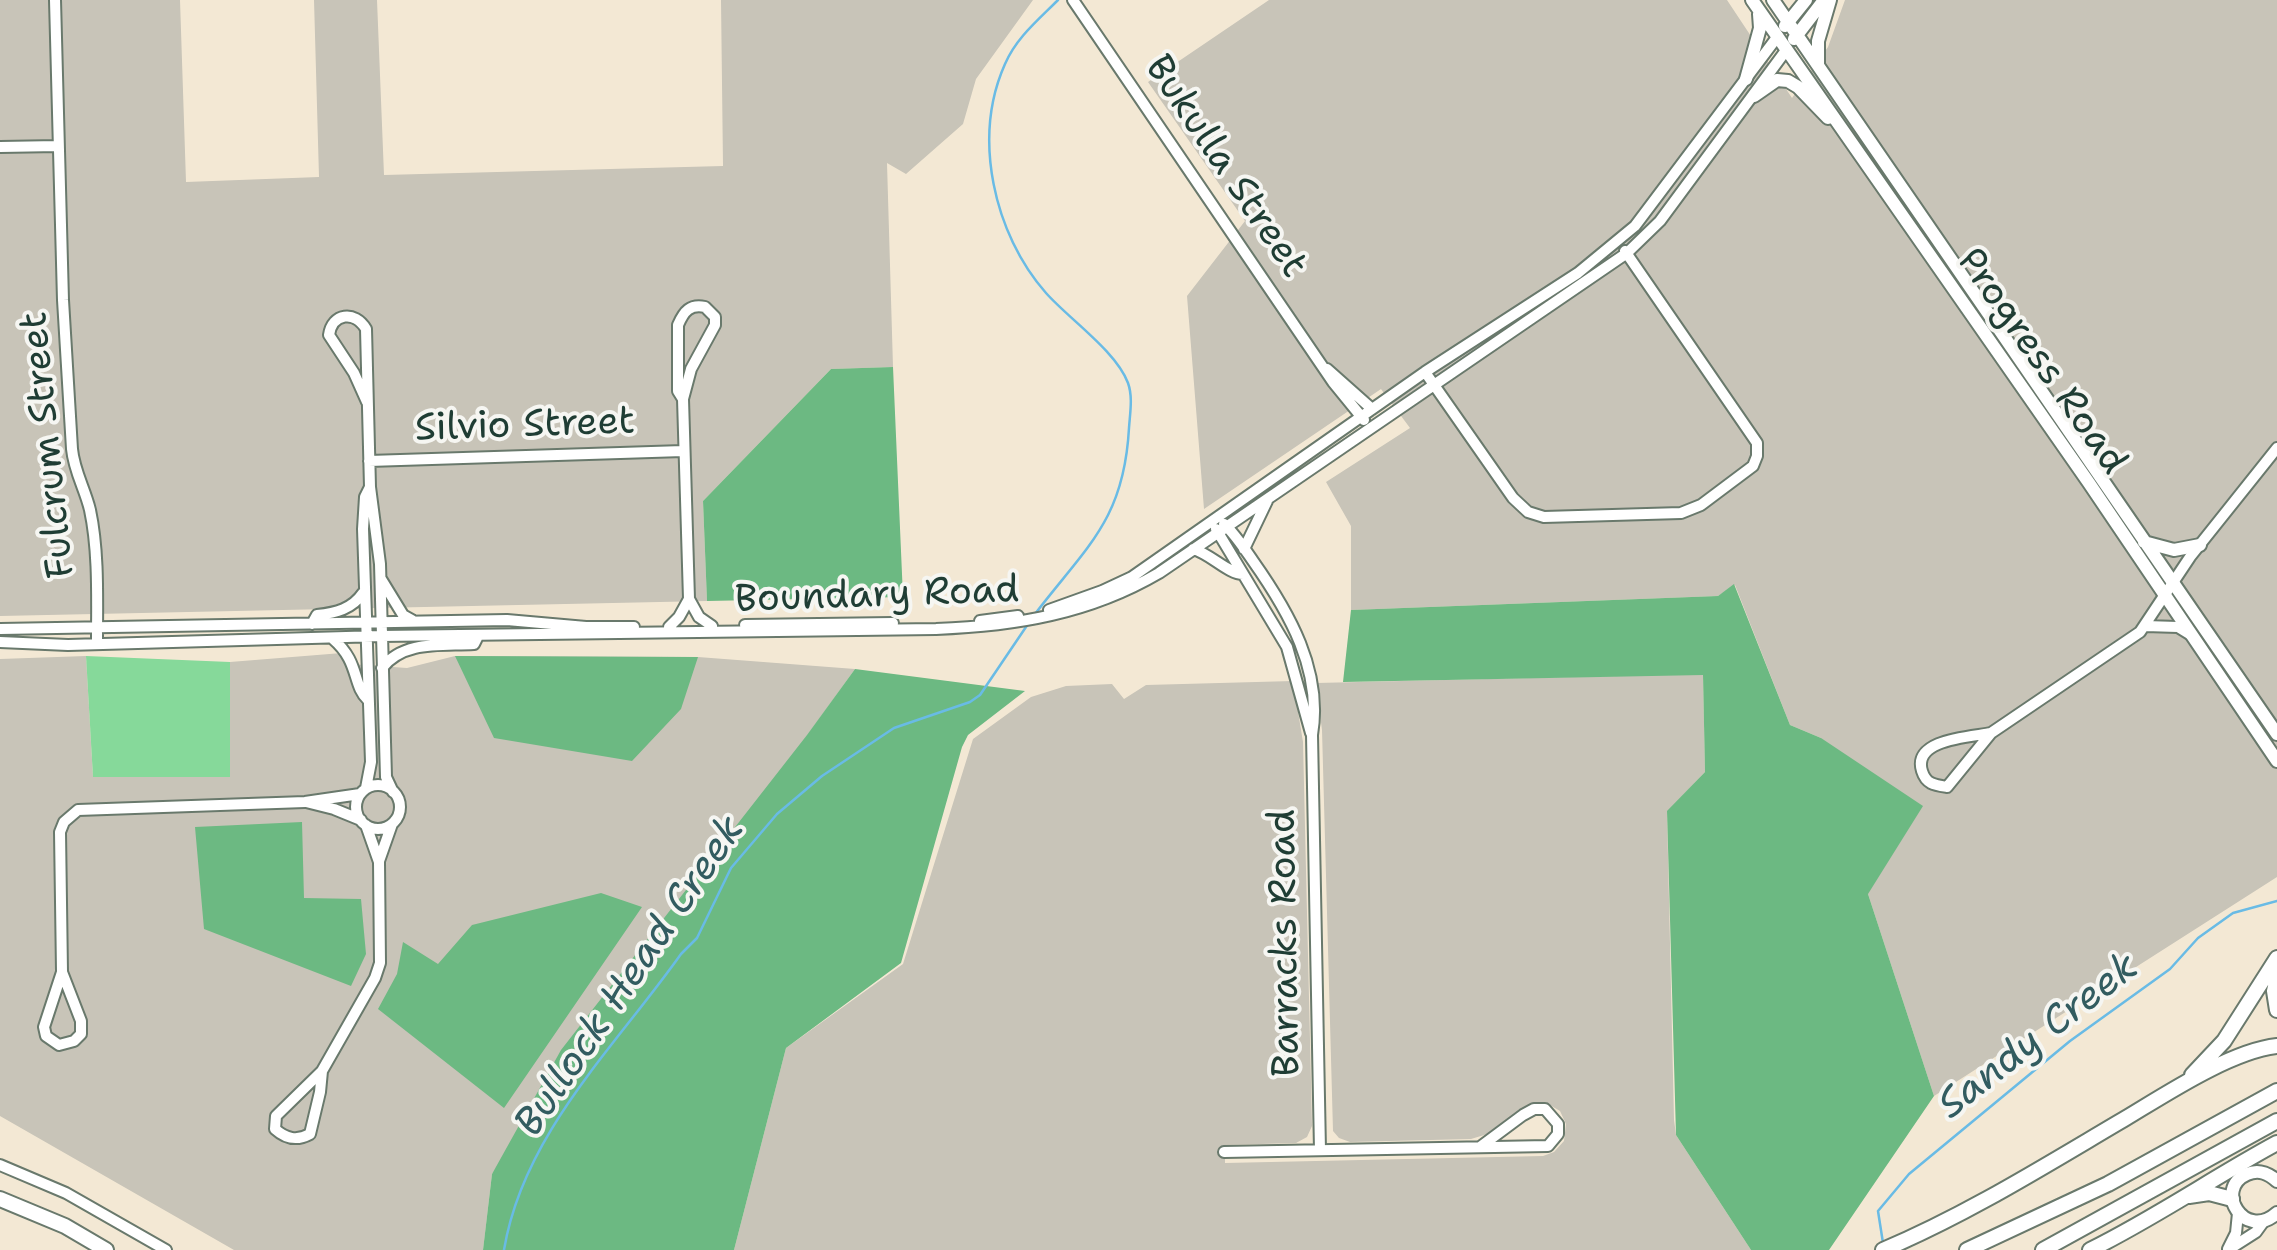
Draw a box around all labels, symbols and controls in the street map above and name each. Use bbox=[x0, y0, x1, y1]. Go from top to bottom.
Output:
street label: Bukulla Street bbox=[1134, 47, 1316, 287]
street label: Progress Road bbox=[1946, 240, 2136, 484]
street label: Fulcrum Street bbox=[12, 309, 86, 581]
street label: Silvio Street bbox=[414, 399, 636, 453]
street label: Boundary Road bbox=[734, 568, 1020, 624]
water label: Bullock Head Creek bbox=[506, 808, 756, 1146]
street label: Barracks Road bbox=[1261, 809, 1311, 1077]
water label: Sandy Creek bbox=[1929, 944, 2149, 1130]

